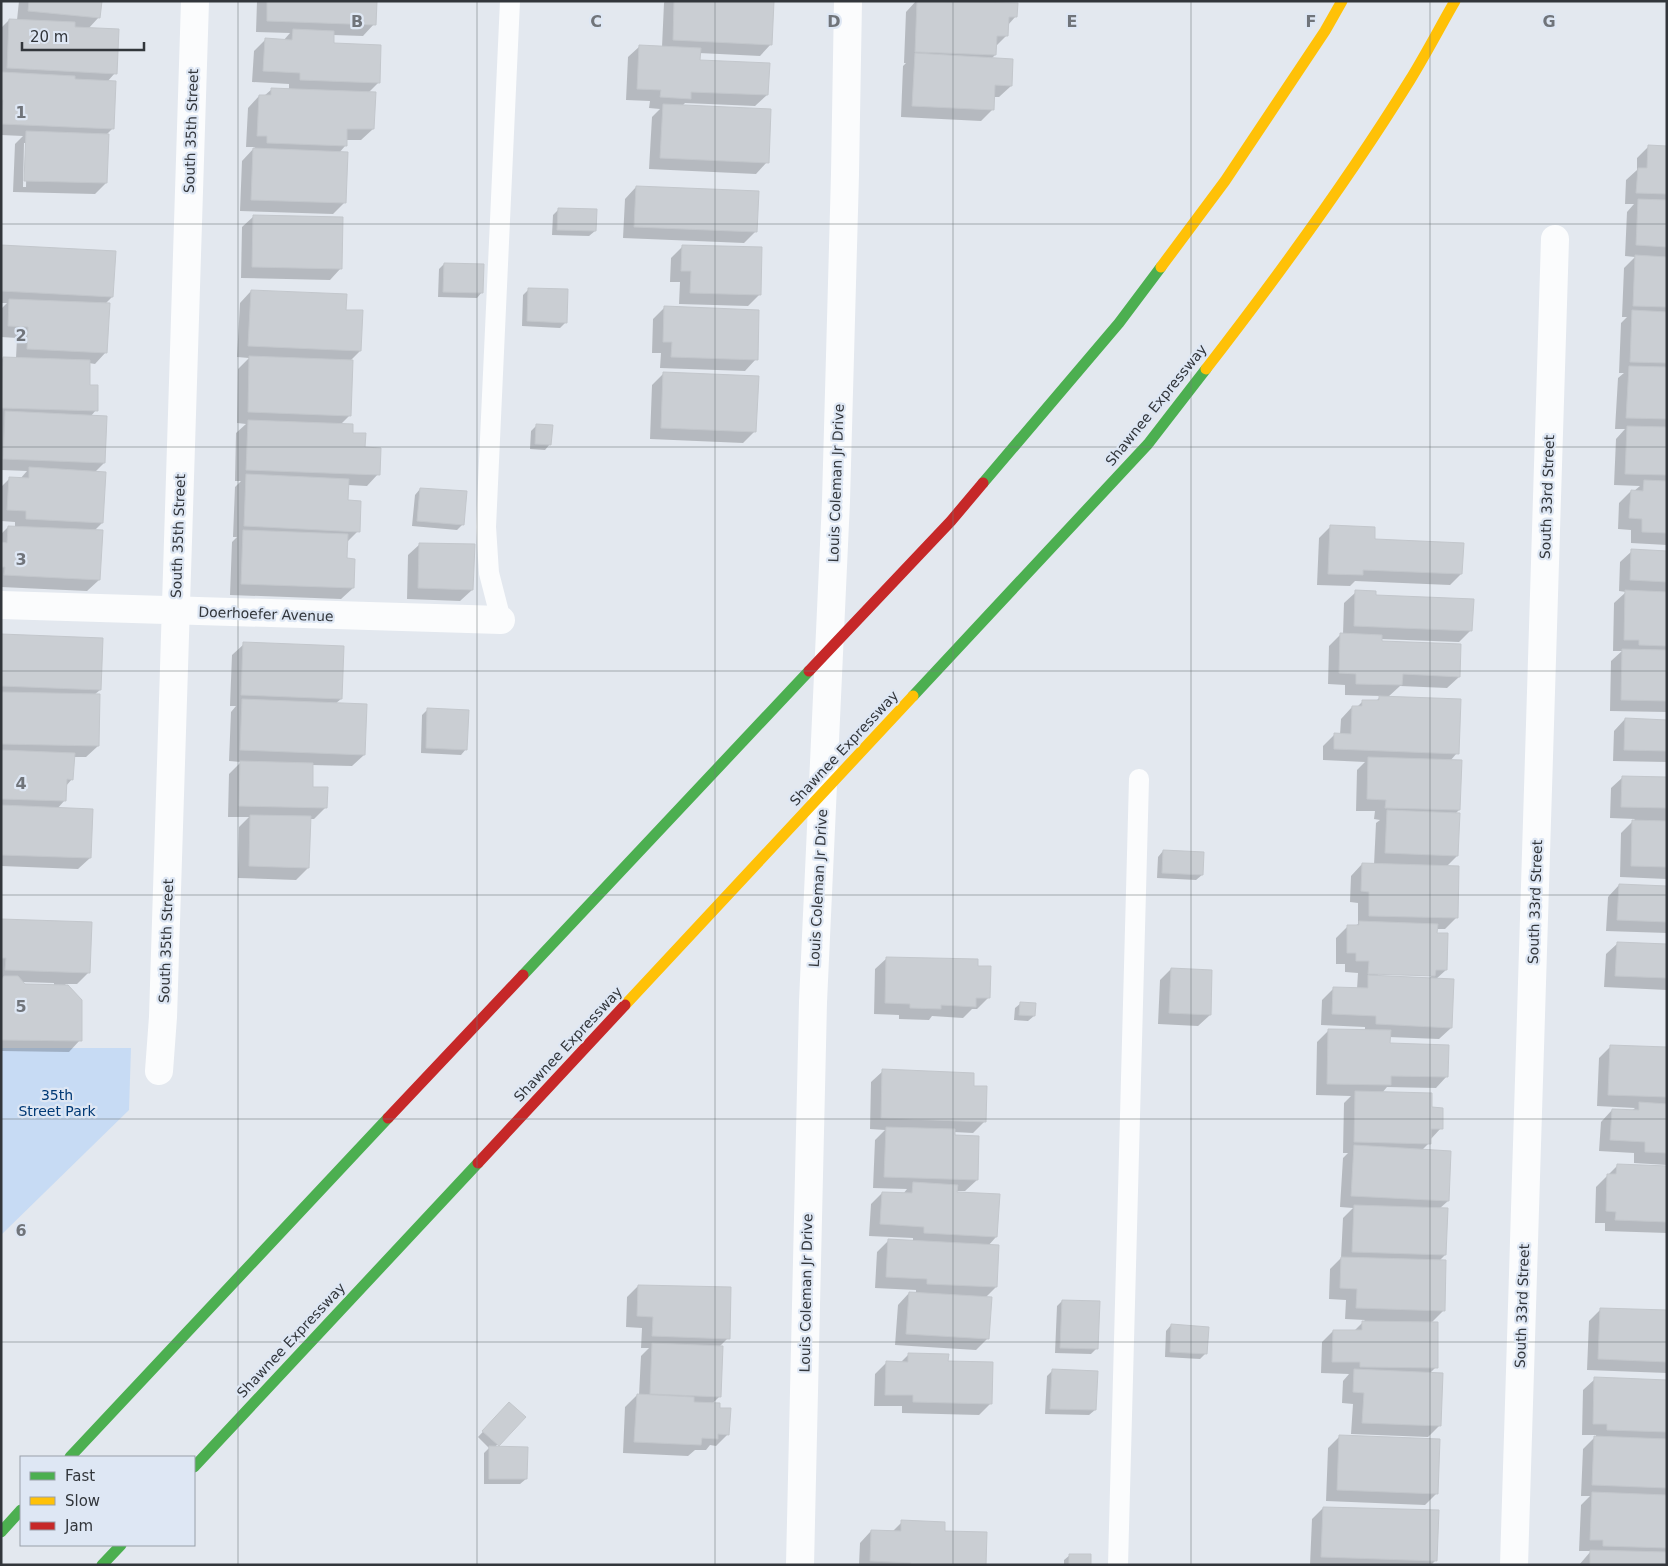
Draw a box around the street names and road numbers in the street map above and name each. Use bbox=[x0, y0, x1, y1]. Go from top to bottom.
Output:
street label: South 35th Street bbox=[181, 68, 201, 193]
street label: Shawnee Expressway bbox=[1102, 341, 1210, 469]
street label: Louis Coleman Jr Drive bbox=[825, 403, 847, 563]
street label: South 33rd Street bbox=[1537, 434, 1557, 559]
street label: South 35th Street bbox=[168, 473, 188, 598]
street label: Doerhoefer Avenue bbox=[198, 604, 334, 624]
street label: Shawnee Expressway bbox=[787, 687, 901, 809]
street label: Louis Coleman Jr Drive bbox=[806, 808, 830, 968]
street label: South 33rd Street bbox=[1525, 839, 1545, 964]
street label: South 35th Street bbox=[156, 878, 176, 1003]
street label: Shawnee Expressway bbox=[511, 983, 625, 1105]
street label: Louis Coleman Jr Drive bbox=[797, 1214, 815, 1372]
street label: South 33rd Street bbox=[1512, 1243, 1532, 1368]
street label: Shawnee Expressway bbox=[234, 1279, 348, 1401]

